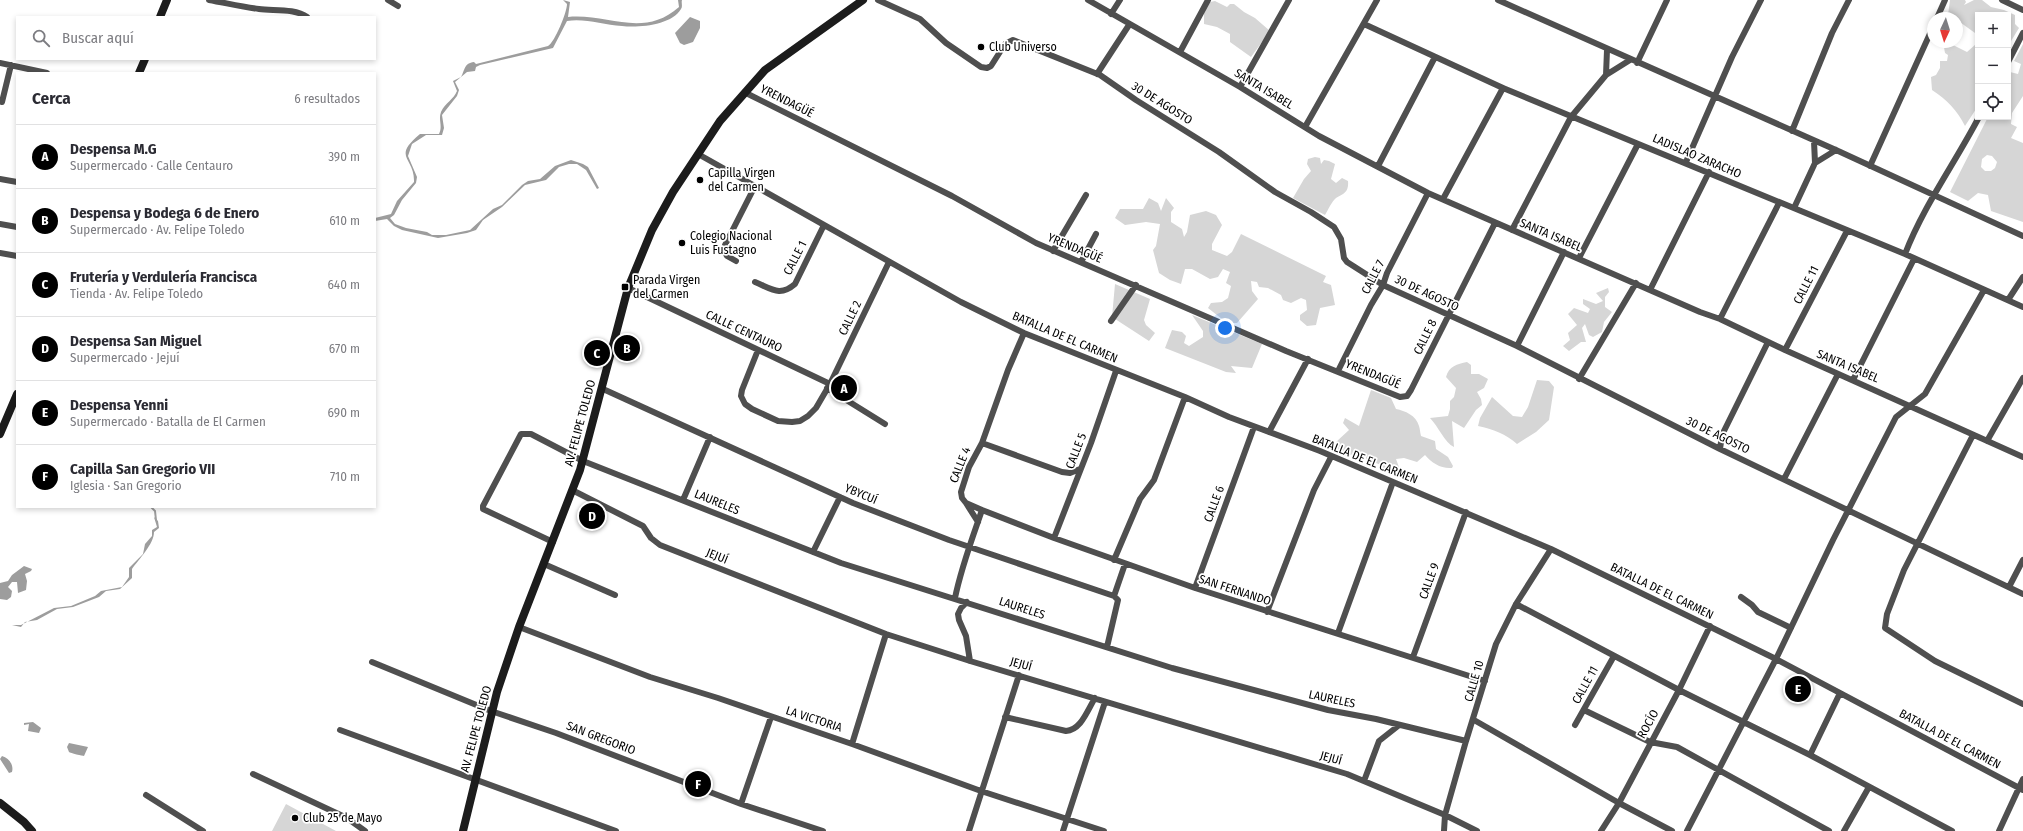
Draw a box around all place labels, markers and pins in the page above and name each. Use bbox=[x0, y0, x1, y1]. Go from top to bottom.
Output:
place label: Club Universo bbox=[989, 40, 1057, 54]
marker: Club Universo bbox=[976, 42, 986, 52]
place label: Capilla Virgen del Carmen bbox=[708, 166, 775, 194]
marker: Capilla Virgen del Carmen bbox=[695, 175, 705, 185]
place label: Colegio Nacional Luis Fustagno bbox=[690, 229, 772, 257]
marker: Colegio Nacional Luis Fustagno bbox=[677, 238, 687, 248]
place label: Parada Virgen del Carmen bbox=[633, 273, 700, 301]
marker: Parada Virgen del Carmen bbox=[620, 282, 630, 292]
pin: B bbox=[614, 333, 640, 363]
pin: C bbox=[584, 338, 610, 368]
pin: A bbox=[831, 373, 857, 403]
pin: D bbox=[579, 501, 605, 531]
pin: E bbox=[1785, 674, 1811, 704]
pin: F bbox=[685, 769, 711, 799]
place label: Club 25 de Mayo bbox=[303, 811, 382, 825]
marker: Club 25 de Mayo bbox=[290, 813, 300, 823]

